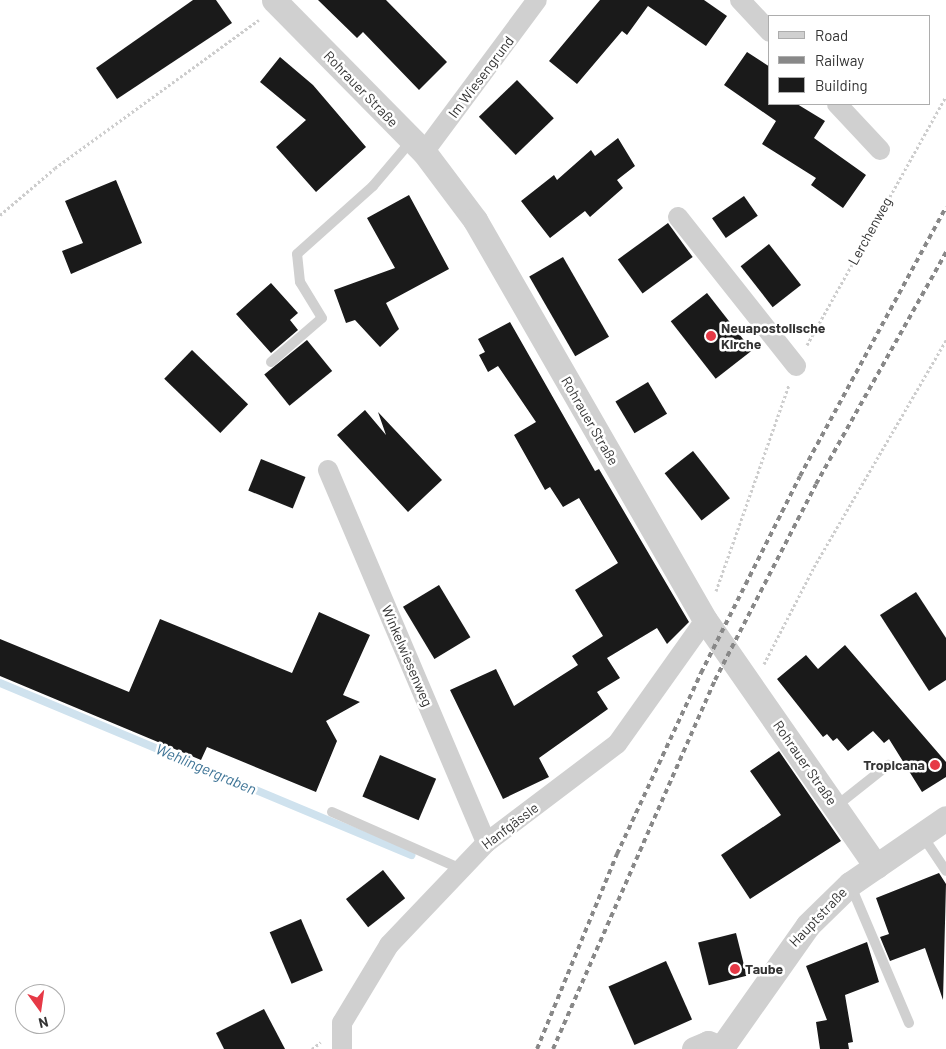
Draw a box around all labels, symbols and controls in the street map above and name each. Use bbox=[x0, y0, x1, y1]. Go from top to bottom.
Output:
legend bbox=[768, 15, 931, 105]
text: Road bbox=[815, 26, 848, 44]
street label: Im Wiesengrund bbox=[445, 33, 517, 121]
street label: Rohrauer Straße bbox=[320, 47, 402, 131]
text: Railway bbox=[815, 51, 864, 69]
text: Building bbox=[815, 76, 868, 94]
street label: Lerchenweg bbox=[845, 194, 895, 268]
place label: Neuapostolische Kirche bbox=[721, 320, 826, 352]
marker: Neuapostolische Kirche bbox=[705, 330, 717, 342]
street label: Rohrauer Straße bbox=[558, 374, 622, 468]
street label: Winkelwiesenweg bbox=[378, 603, 436, 709]
street label: Rohrauer Straße bbox=[770, 717, 840, 809]
water label: Wehlingergraben bbox=[153, 740, 259, 798]
place label: Tropicana bbox=[863, 757, 925, 773]
marker: Tropicana bbox=[929, 759, 941, 771]
street label: Hanfgässle bbox=[478, 799, 542, 853]
street label: Hauptstraße bbox=[786, 884, 850, 950]
place label: Taube bbox=[745, 961, 783, 977]
marker: Taube bbox=[729, 963, 741, 975]
north arrow bbox=[15, 984, 65, 1034]
text: N bbox=[37, 1014, 50, 1032]

